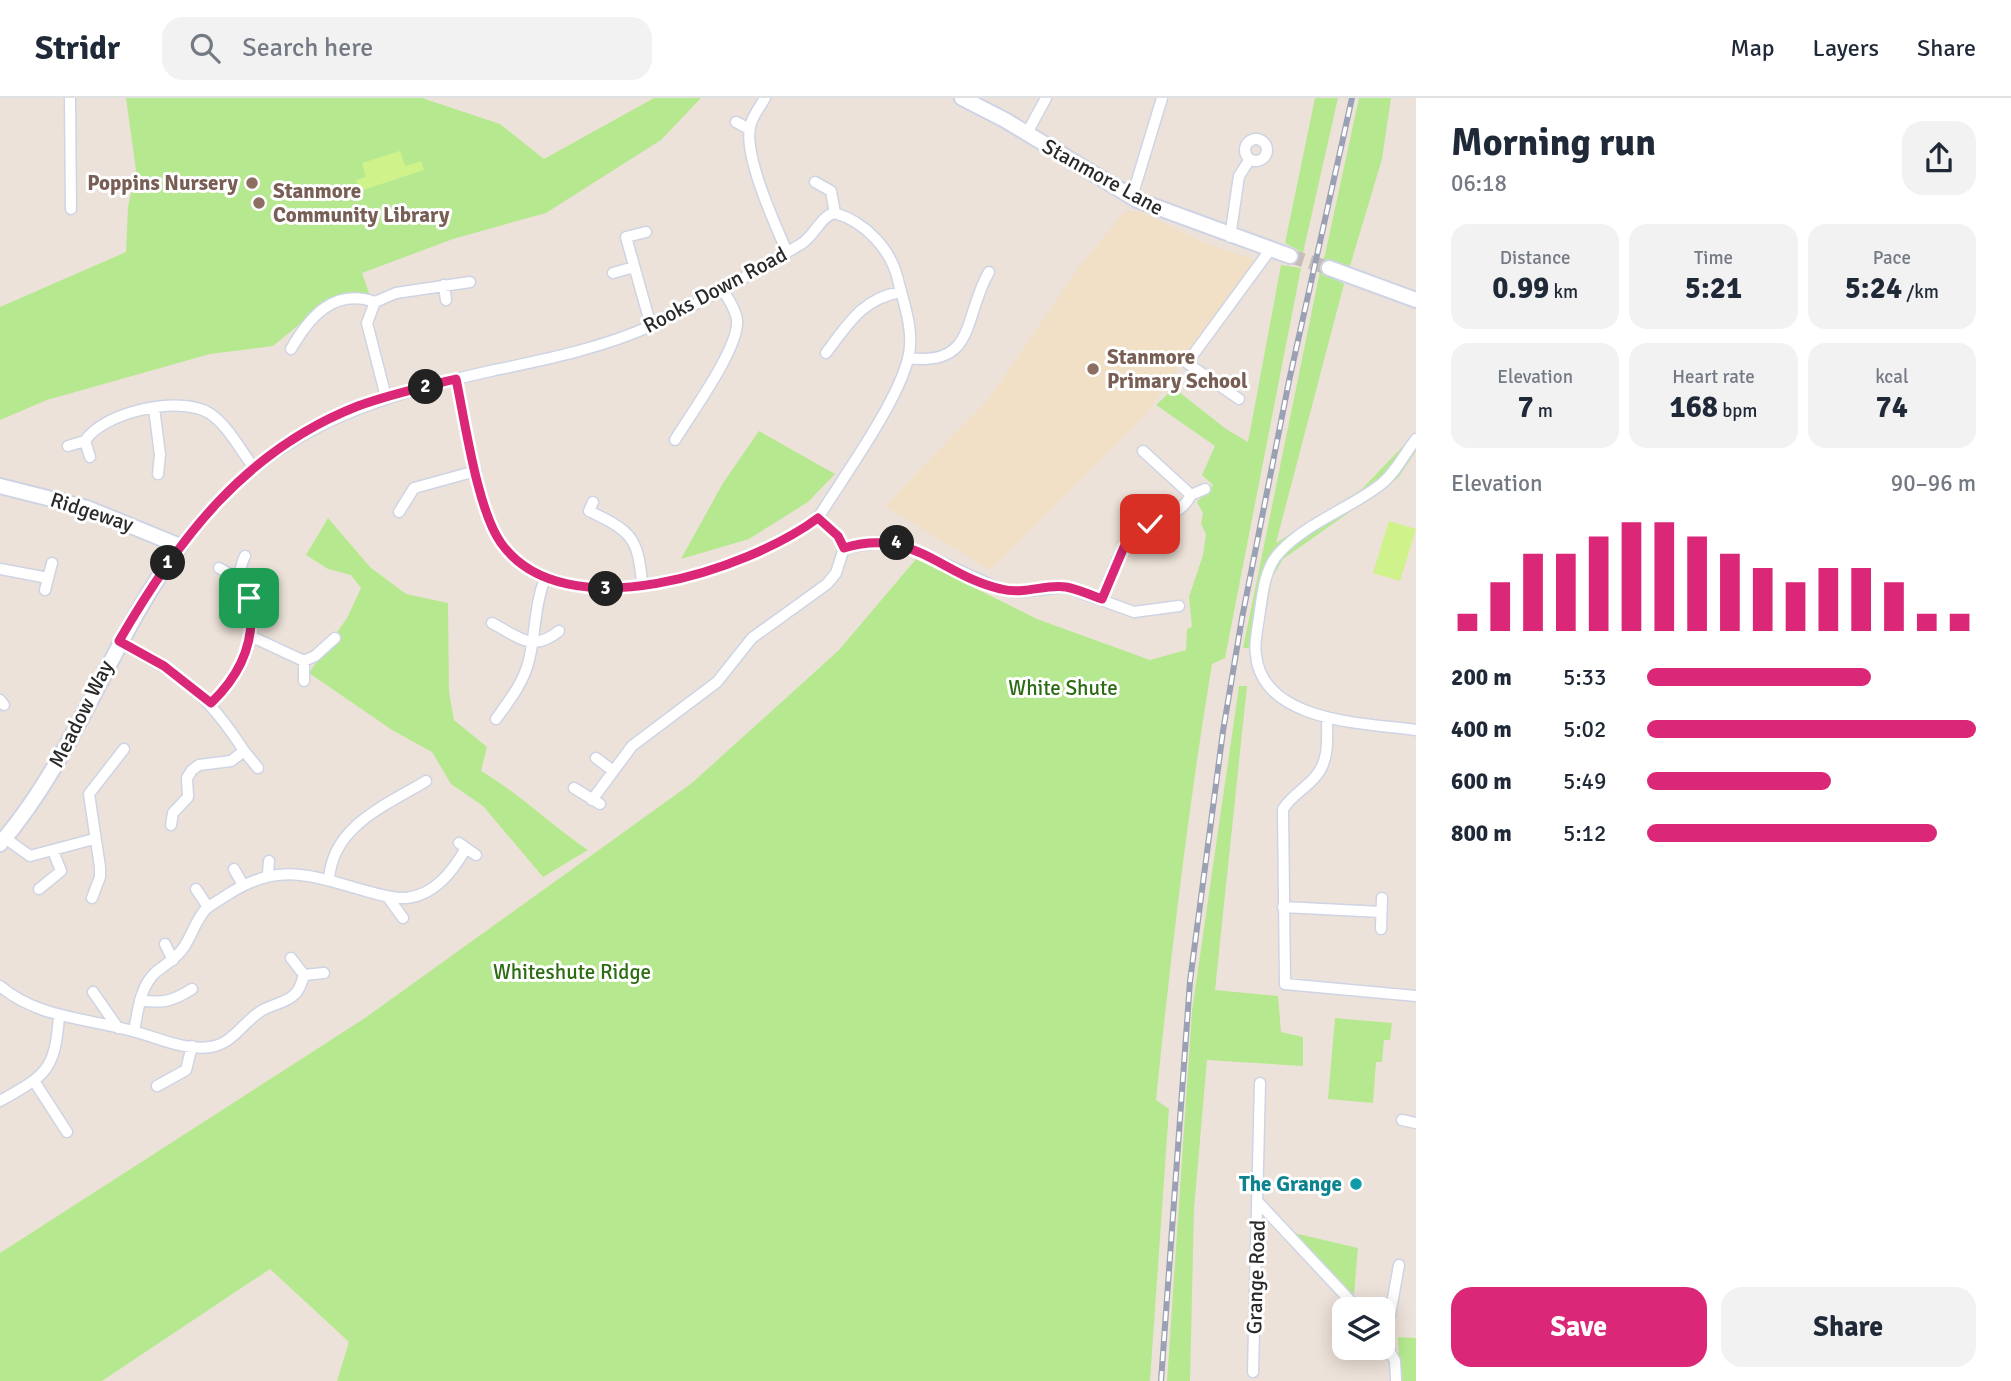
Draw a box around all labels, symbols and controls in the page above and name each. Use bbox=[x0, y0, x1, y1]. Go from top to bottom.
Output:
search box bbox=[162, 17, 652, 80]
text: Stridr bbox=[35, 28, 120, 69]
icon: search bbox=[186, 29, 224, 67]
text: Search here bbox=[242, 32, 373, 64]
text: Map bbox=[1730, 33, 1775, 63]
text: Layers bbox=[1813, 33, 1879, 63]
text: Share bbox=[1917, 33, 1976, 63]
text: Morning run bbox=[1451, 119, 1656, 166]
button: share bbox=[1902, 121, 1976, 195]
street label: Stanmore Lane bbox=[1038, 133, 1168, 221]
text: 06:18 bbox=[1451, 169, 1507, 198]
place label: Poppins Nursery bbox=[87, 170, 239, 196]
marker: Poppins Nursery bbox=[244, 175, 260, 191]
place label: Stanmore Community Library bbox=[273, 178, 450, 228]
marker: Stanmore Community Library bbox=[251, 195, 267, 211]
street label: Rooks Down Road bbox=[639, 241, 791, 339]
text: Distance bbox=[1500, 246, 1571, 270]
text: Time bbox=[1694, 246, 1733, 270]
text: Pace bbox=[1873, 246, 1911, 270]
text: 0.99 bbox=[1492, 270, 1549, 307]
text: 5:21 bbox=[1685, 270, 1742, 307]
text: 5:24 bbox=[1845, 270, 1902, 307]
text: km bbox=[1549, 280, 1578, 304]
text: /km bbox=[1902, 280, 1939, 304]
place label: Stanmore Primary School bbox=[1107, 344, 1248, 394]
marker: Stanmore Primary School bbox=[1085, 361, 1101, 377]
text: Elevation bbox=[1497, 365, 1573, 389]
text: Heart rate bbox=[1672, 365, 1755, 389]
text: kcal bbox=[1875, 365, 1908, 389]
pin: 2 bbox=[408, 370, 444, 404]
text: 2 bbox=[420, 374, 431, 398]
text: 7 bbox=[1517, 389, 1534, 426]
text: 168 bbox=[1669, 389, 1718, 426]
text: 74 bbox=[1876, 389, 1908, 426]
text: m bbox=[1534, 399, 1553, 423]
text: bpm bbox=[1718, 399, 1758, 423]
text: Elevation bbox=[1451, 469, 1543, 498]
text: 90–96 m bbox=[1891, 469, 1976, 498]
street label: Ridgeway bbox=[47, 486, 137, 538]
pin bbox=[1120, 494, 1180, 554]
icon: check bbox=[1131, 505, 1169, 543]
pin: 4 bbox=[880, 526, 914, 560]
text: 4 bbox=[891, 530, 902, 554]
pin: 1 bbox=[150, 546, 186, 580]
text: 1 bbox=[162, 550, 173, 574]
pin bbox=[219, 568, 279, 628]
pin: 3 bbox=[588, 572, 624, 606]
text: 3 bbox=[600, 576, 611, 600]
icon: arrive bbox=[230, 579, 268, 617]
street label: Meadow Way bbox=[43, 656, 119, 772]
text: 200 m bbox=[1451, 663, 1512, 692]
text: 5:33 bbox=[1563, 663, 1606, 692]
park label: White Shute bbox=[1008, 675, 1118, 701]
text: 400 m bbox=[1451, 715, 1512, 744]
text: 5:02 bbox=[1563, 715, 1606, 744]
text: 600 m bbox=[1451, 767, 1512, 796]
text: 5:49 bbox=[1563, 767, 1606, 796]
text: 800 m bbox=[1451, 819, 1512, 848]
text: 5:12 bbox=[1563, 819, 1606, 848]
park label: Whiteshute Ridge bbox=[493, 959, 651, 985]
place label: The Grange bbox=[1239, 1171, 1342, 1197]
marker: The Grange bbox=[1348, 1176, 1364, 1192]
street label: Grange Road bbox=[1241, 1219, 1271, 1335]
button: Save bbox=[1451, 1287, 1707, 1367]
button: Share bbox=[1721, 1287, 1976, 1367]
map controls bbox=[1332, 1297, 1395, 1360]
button: layers bbox=[1332, 1297, 1395, 1360]

